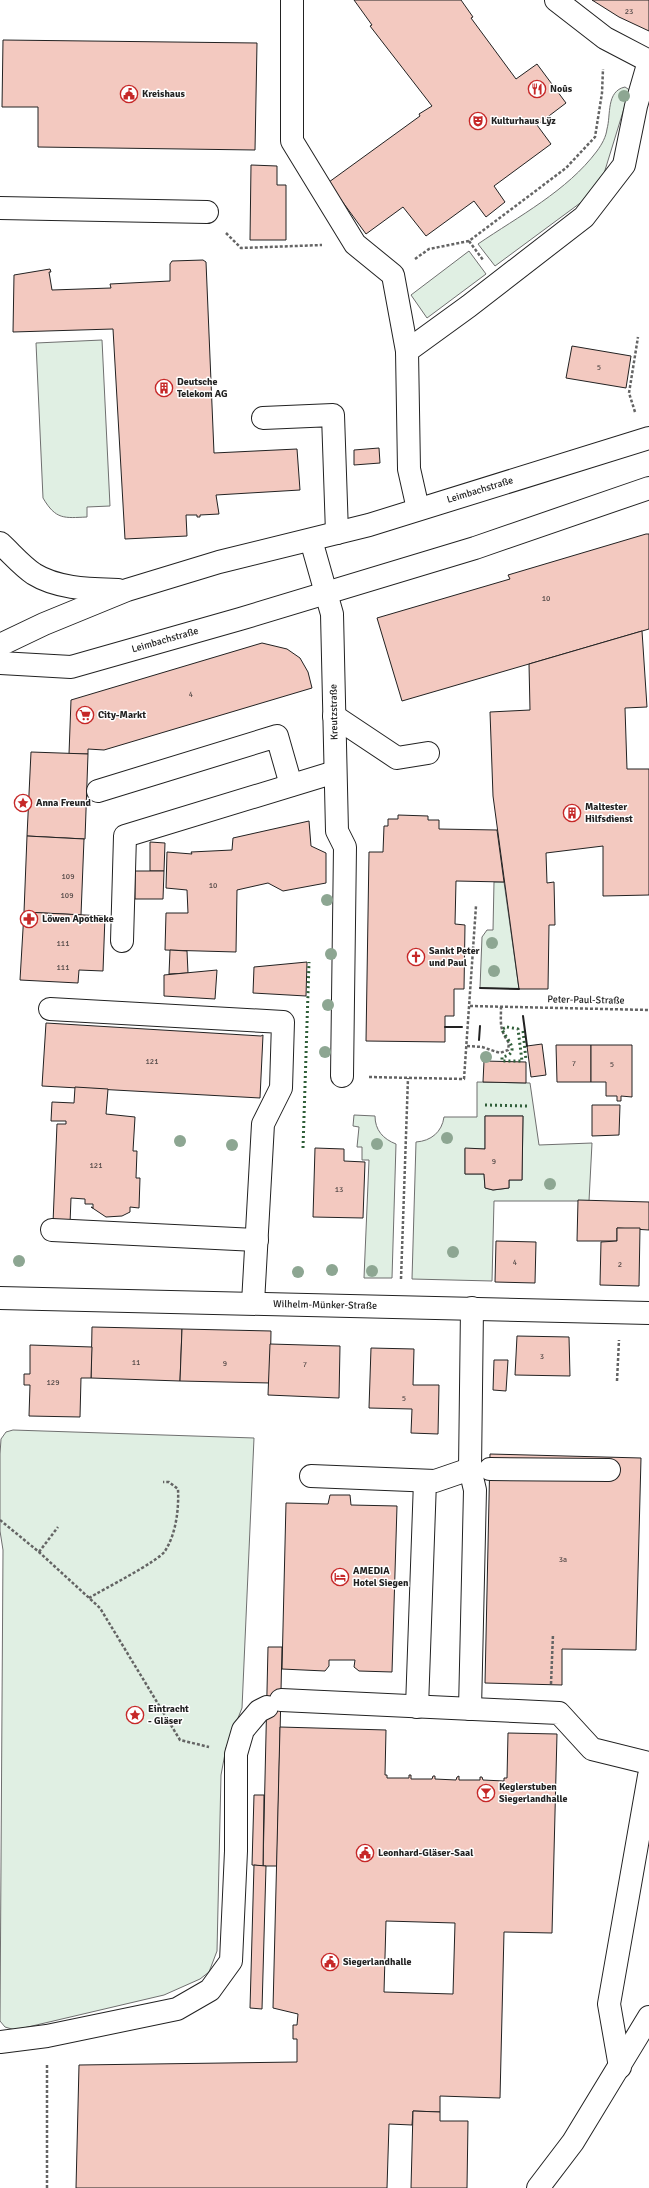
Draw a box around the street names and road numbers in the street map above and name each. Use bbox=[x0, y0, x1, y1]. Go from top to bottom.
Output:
street label: Leimbachstraße bbox=[445, 474, 515, 506]
street label: Leimbachstraße bbox=[130, 625, 200, 655]
street label: Kreutzstraße bbox=[328, 684, 340, 740]
street label: Peter-Paul-Straße bbox=[547, 993, 625, 1007]
street label: Wilhelm-Münker-Straße bbox=[273, 1298, 377, 1312]

